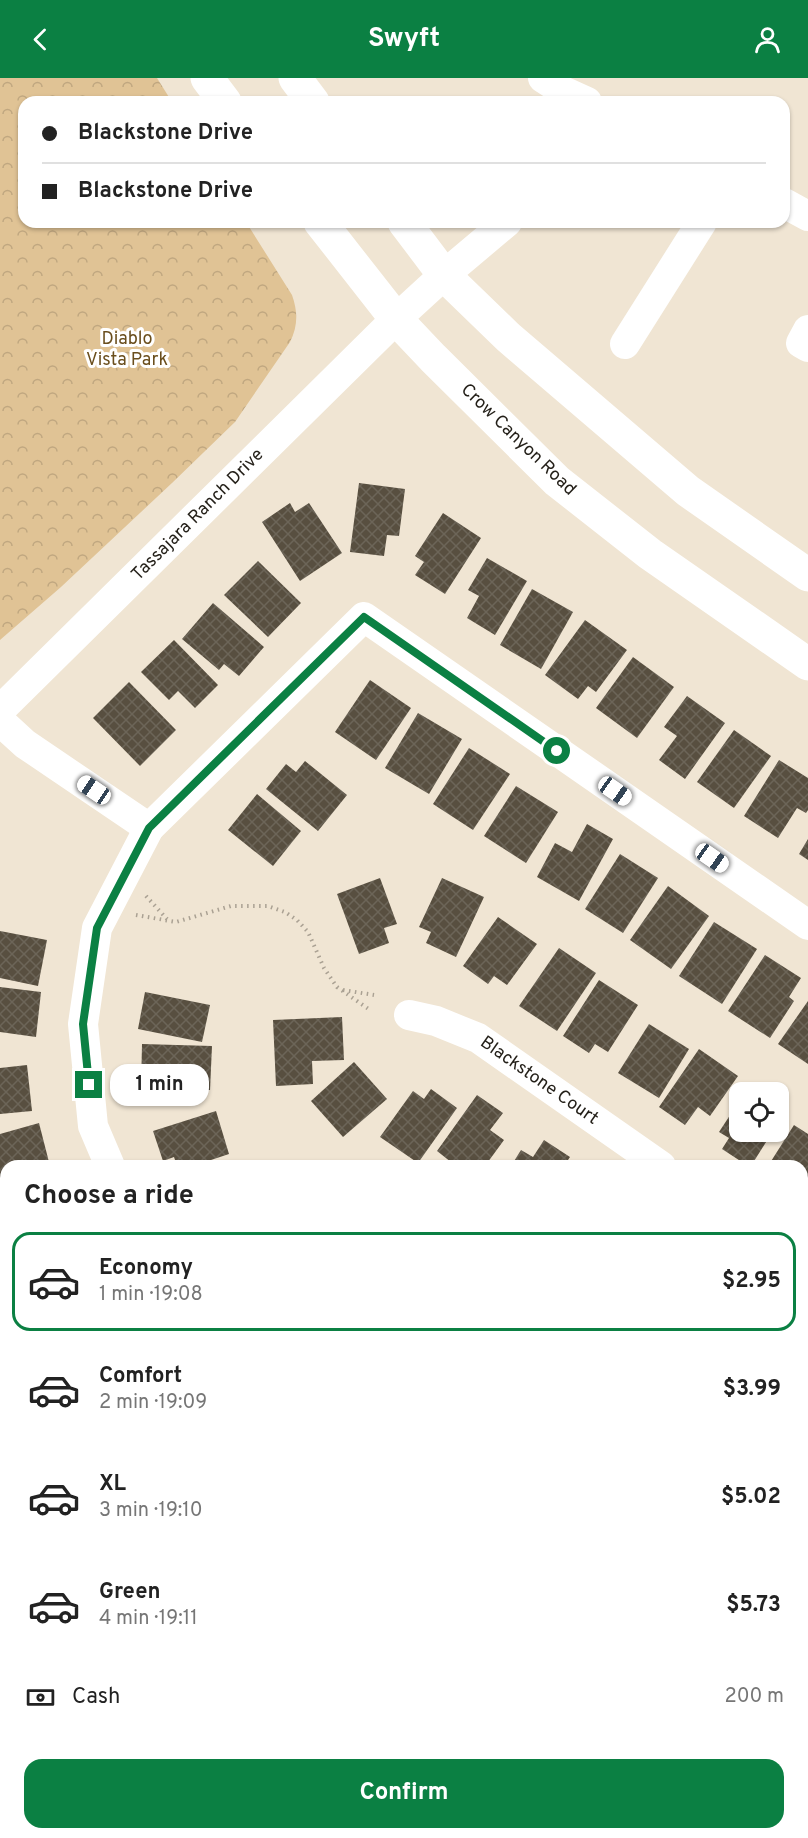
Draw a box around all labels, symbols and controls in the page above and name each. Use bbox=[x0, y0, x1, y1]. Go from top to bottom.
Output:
text: Swyft bbox=[368, 22, 440, 56]
icon: back bbox=[24, 23, 57, 56]
icon: person bbox=[751, 23, 784, 56]
text: Blackstone Drive bbox=[78, 120, 253, 147]
text: Blackstone Drive bbox=[78, 178, 253, 205]
park label: Diablo Vista Park bbox=[86, 328, 168, 372]
street label: Crow Canyon Road bbox=[455, 379, 581, 501]
street label: Tassajara Ranch Drive bbox=[127, 444, 269, 586]
route start bbox=[543, 737, 570, 764]
car bbox=[74, 772, 114, 808]
car bbox=[595, 773, 635, 809]
car bbox=[692, 840, 732, 876]
street label: Blackstone Court bbox=[475, 1032, 603, 1130]
callout: 1 min bbox=[110, 1064, 209, 1106]
route end bbox=[75, 1071, 102, 1098]
text: 1 min bbox=[135, 1072, 184, 1098]
map controls bbox=[729, 1082, 789, 1142]
button: locate bbox=[729, 1082, 789, 1142]
text: Choose a ride bbox=[24, 1179, 194, 1213]
icon: car bbox=[27, 1255, 81, 1309]
text: Economy bbox=[99, 1255, 193, 1282]
text: $2.95 bbox=[722, 1268, 781, 1295]
text: 1 min · 19:08 bbox=[99, 1282, 203, 1308]
icon: car bbox=[27, 1363, 81, 1417]
text: Comfort bbox=[99, 1363, 182, 1390]
text: $3.99 bbox=[723, 1376, 781, 1403]
text: 2 min · 19:09 bbox=[99, 1390, 207, 1416]
icon: car bbox=[27, 1471, 81, 1525]
text: XL bbox=[99, 1471, 126, 1498]
text: $5.02 bbox=[721, 1484, 781, 1511]
text: 3 min · 19:10 bbox=[99, 1498, 203, 1524]
icon: car bbox=[27, 1579, 81, 1633]
text: Green bbox=[99, 1579, 161, 1606]
text: $5.73 bbox=[726, 1592, 781, 1619]
text: 4 min · 19:11 bbox=[99, 1606, 198, 1632]
icon: cash bbox=[24, 1681, 57, 1714]
text: Cash bbox=[72, 1684, 121, 1711]
text: 200 m bbox=[725, 1684, 784, 1710]
button: Confirm bbox=[24, 1759, 784, 1828]

